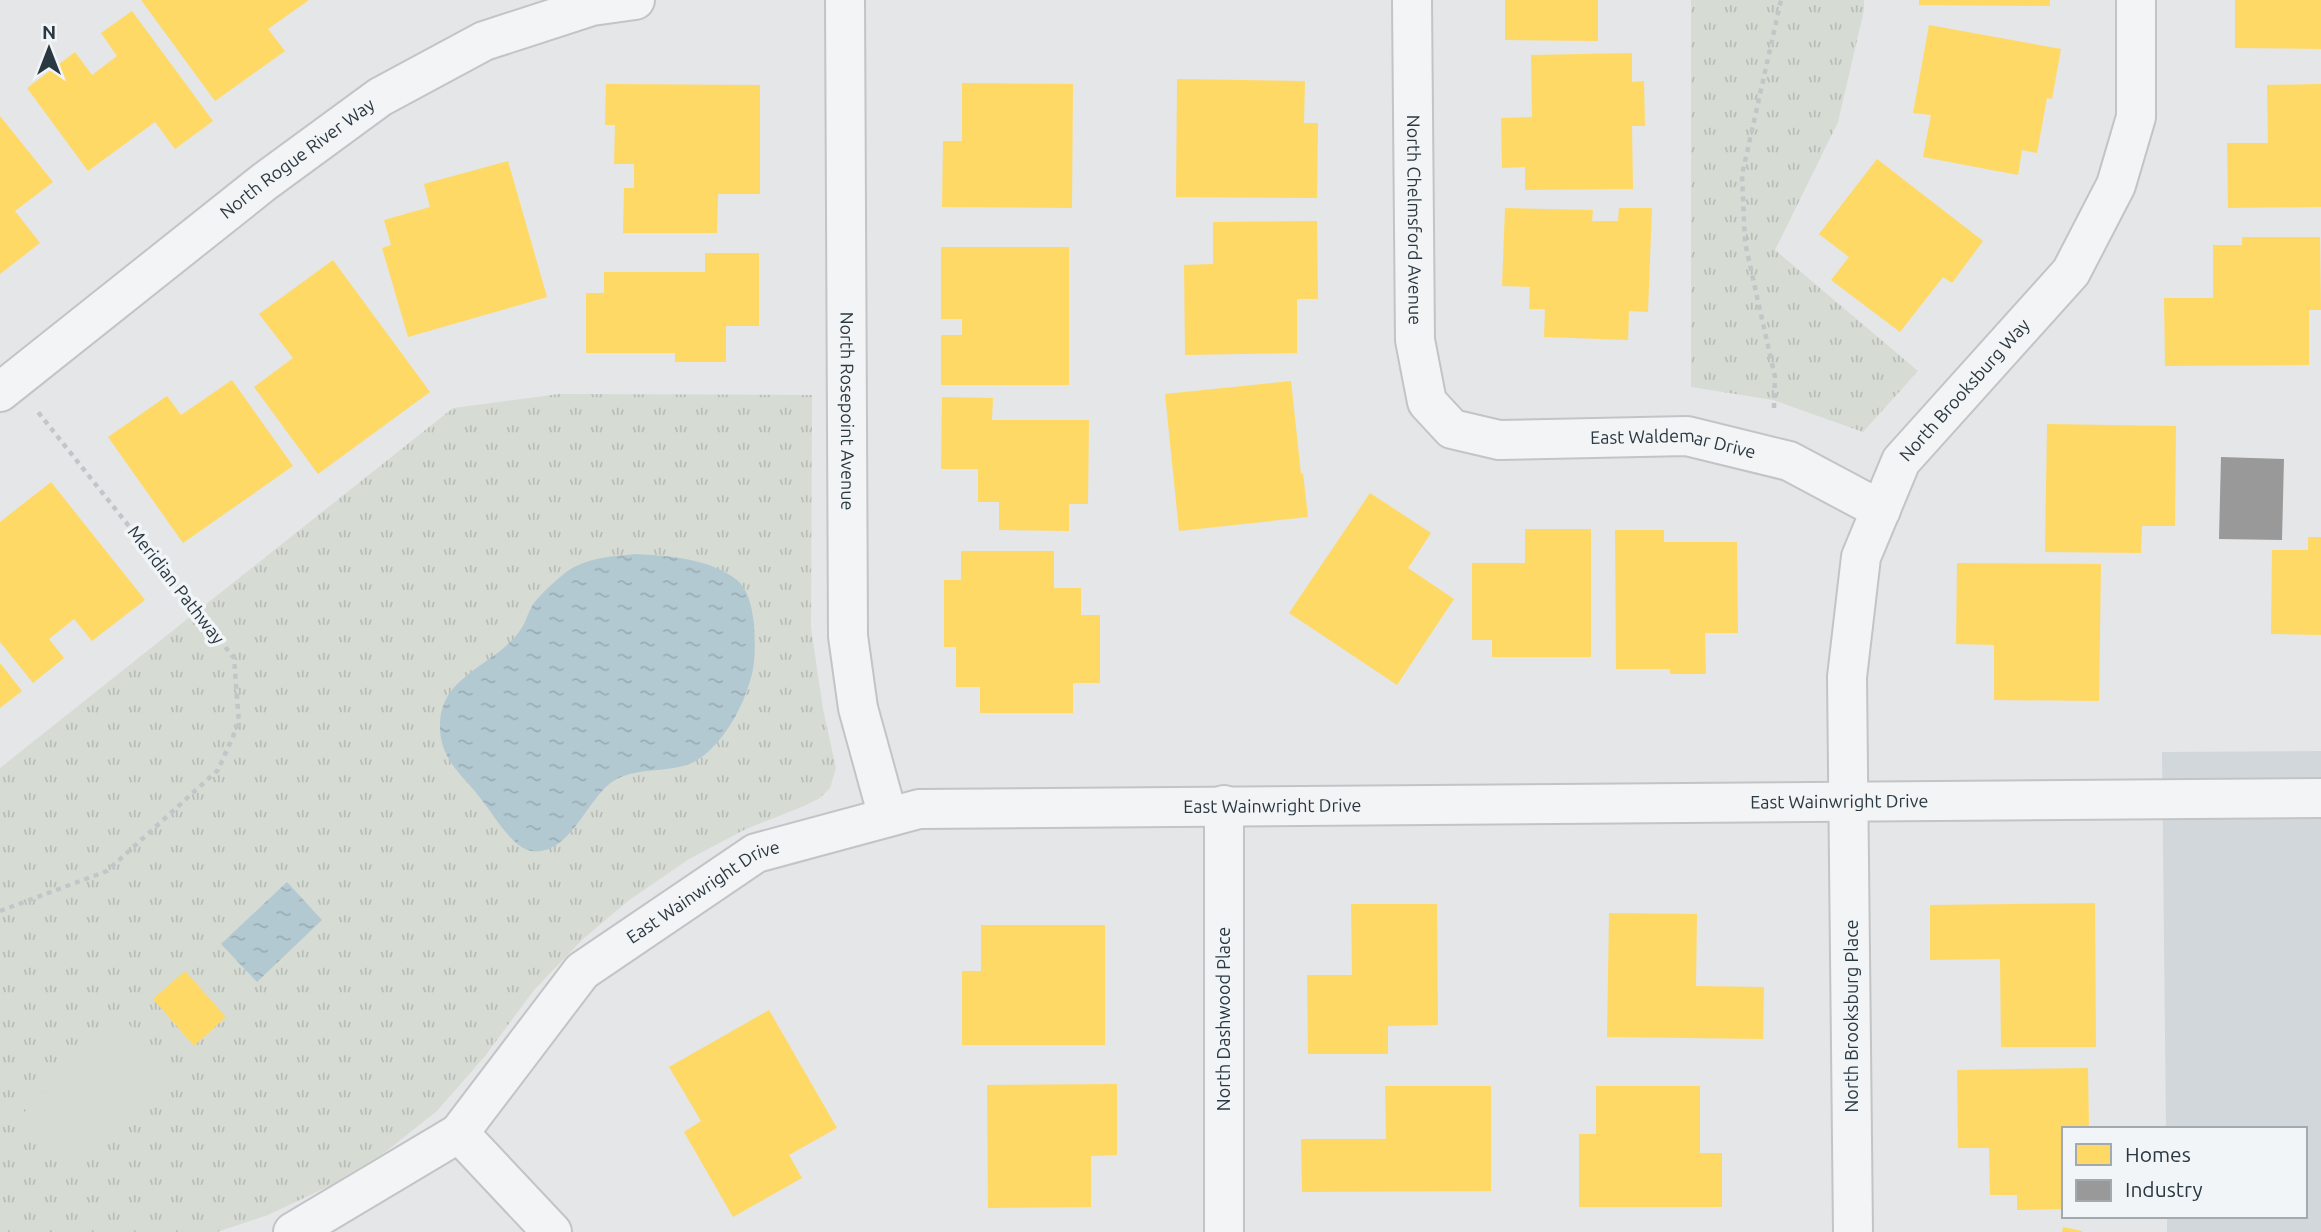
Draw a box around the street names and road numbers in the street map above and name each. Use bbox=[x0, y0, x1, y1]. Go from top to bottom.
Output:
street label: North Rogue River Way bbox=[216, 93, 378, 222]
street label: North Chelmsford Avenue bbox=[1404, 115, 1426, 325]
street label: North Rosepoint Avenue bbox=[837, 312, 858, 510]
street label: North Brooksburg Way bbox=[1895, 314, 2033, 465]
street label: East Waldemar Drive bbox=[1590, 425, 1758, 462]
street label: Meridian Pathway bbox=[124, 521, 229, 648]
street label: East Wainwright Drive bbox=[1750, 790, 1928, 811]
street label: East Wainwright Drive bbox=[1183, 795, 1361, 816]
street label: East Wainwright Drive bbox=[622, 836, 782, 947]
street label: North Brooksburg Place bbox=[1841, 920, 1861, 1112]
street label: North Dashwood Place bbox=[1213, 927, 1233, 1111]

